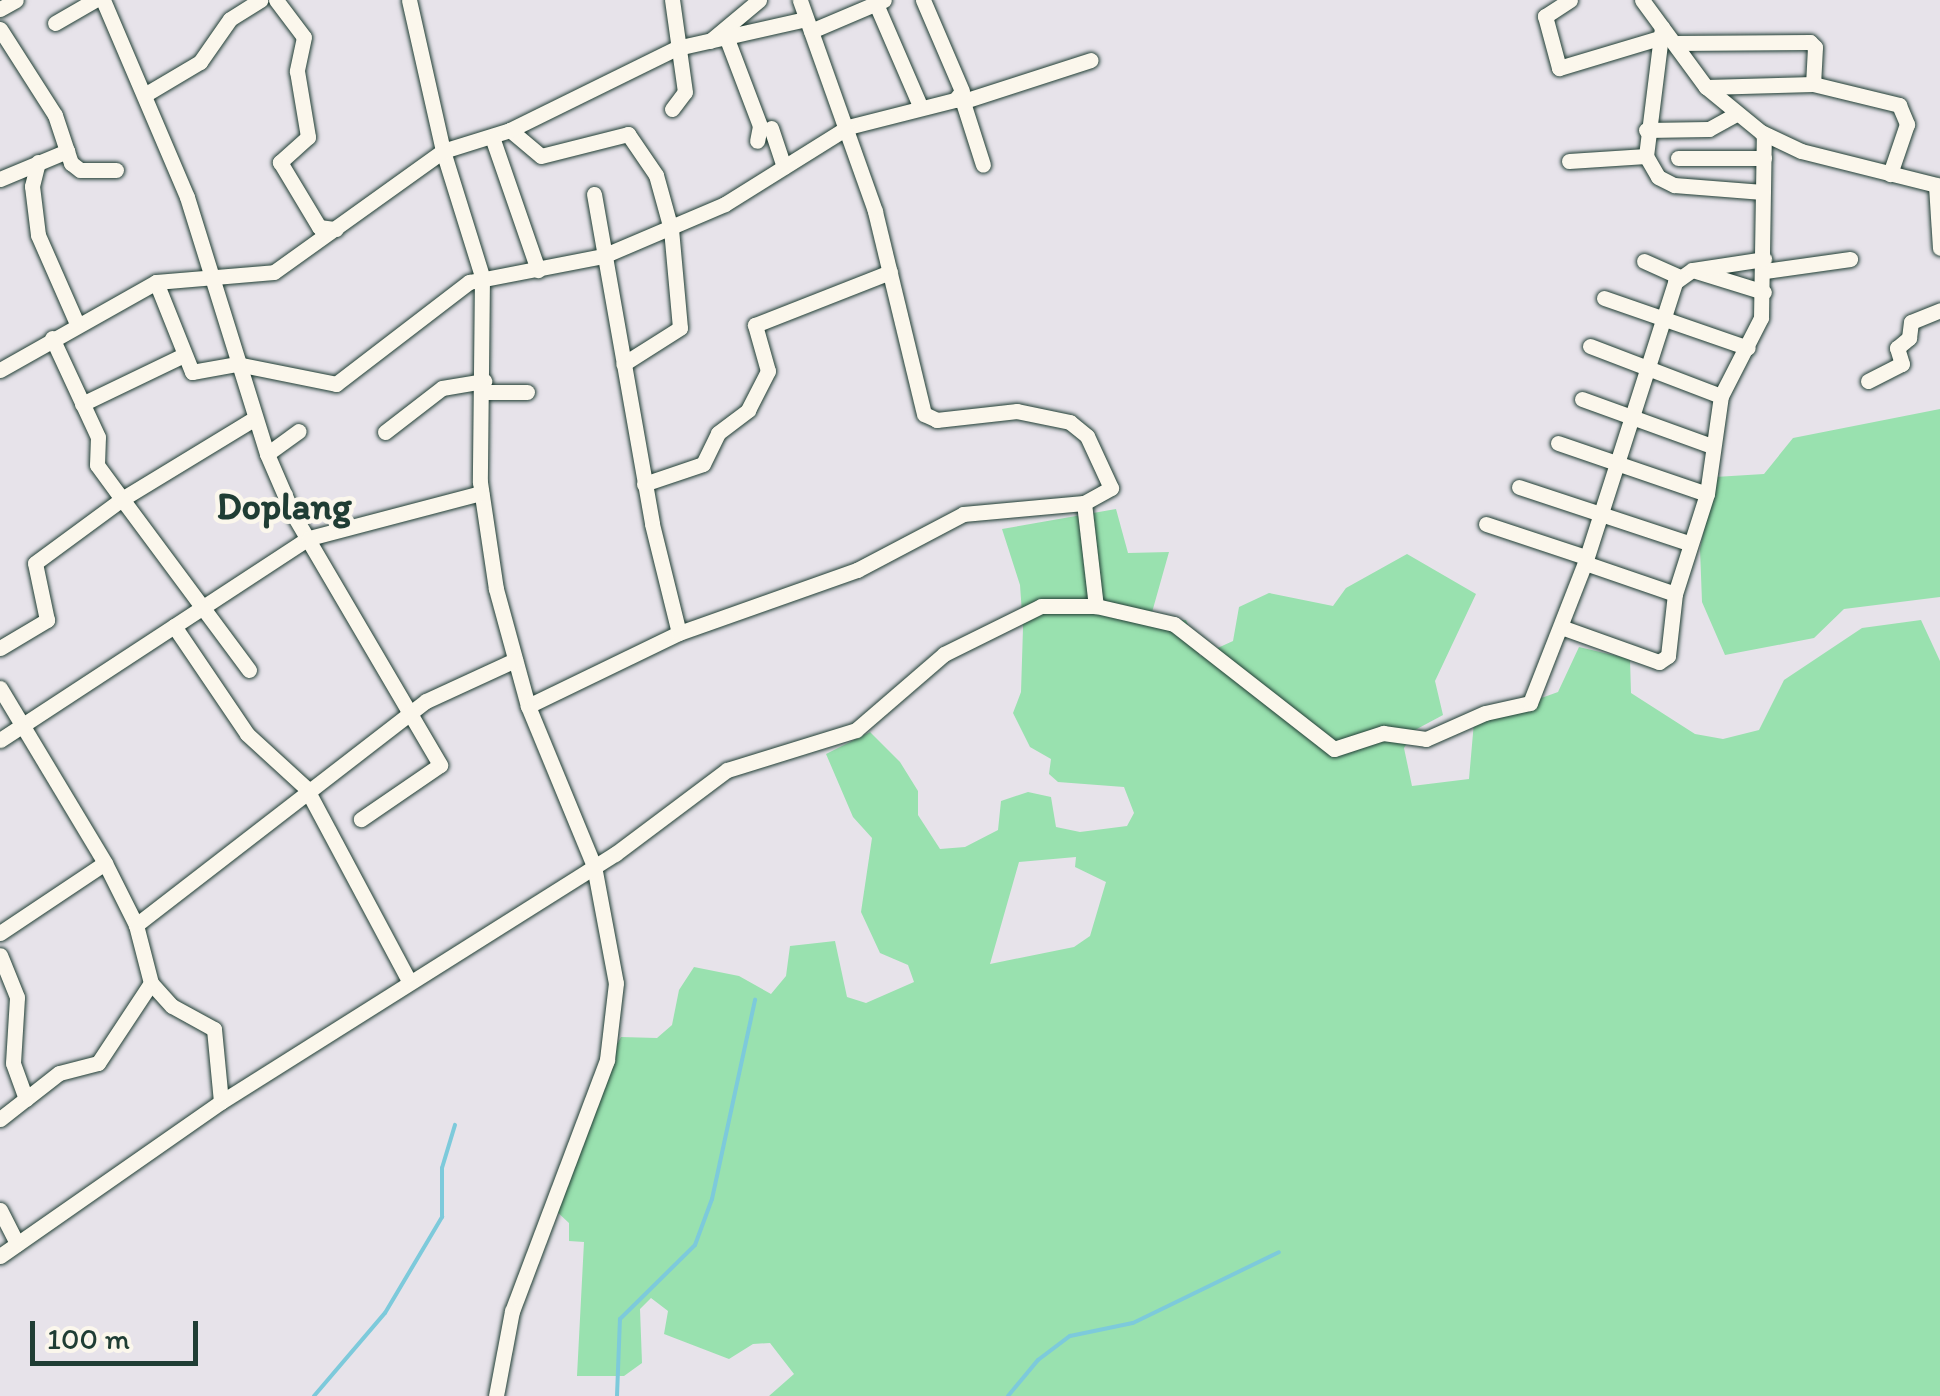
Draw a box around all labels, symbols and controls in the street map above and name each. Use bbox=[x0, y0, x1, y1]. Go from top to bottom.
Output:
district label: Doplang bbox=[216, 484, 352, 530]
scale bar bbox=[35, 1301, 202, 1363]
text: 100 m bbox=[47, 1320, 130, 1357]

